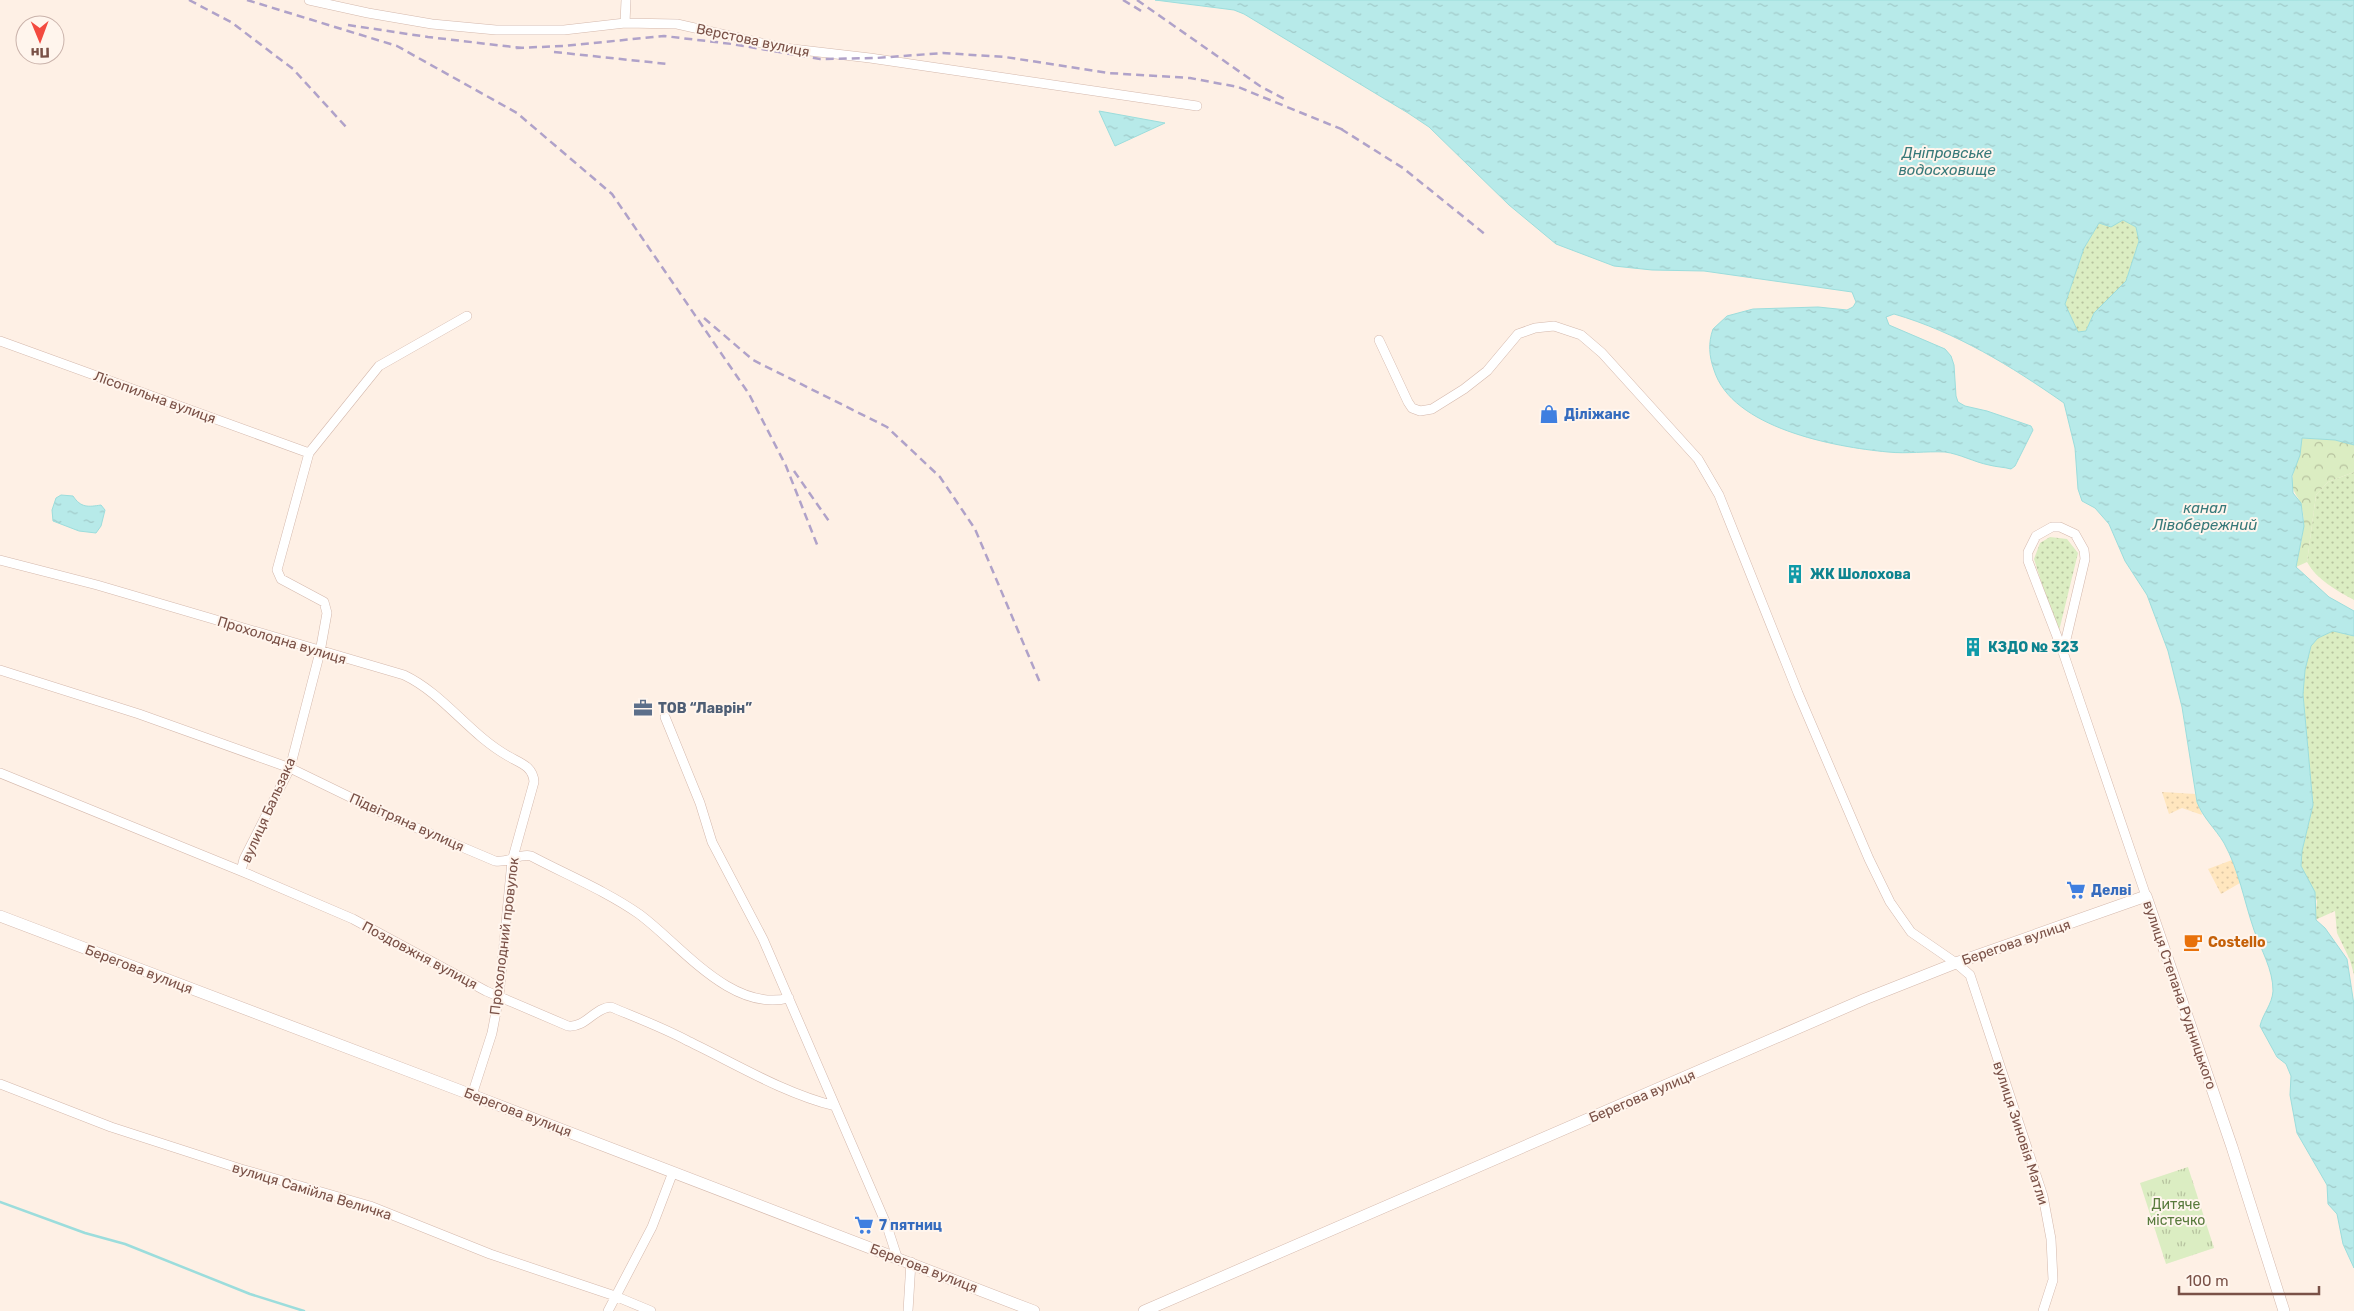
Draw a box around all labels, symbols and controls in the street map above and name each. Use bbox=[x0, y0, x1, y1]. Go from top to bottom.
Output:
north arrow bbox=[15, 15, 65, 65]
street label: Верстова вулиця bbox=[695, 20, 811, 61]
text: Пн bbox=[30, 44, 50, 61]
water label: Дніпровське водосховище bbox=[1898, 144, 1996, 179]
street label: Лісопильна вулиця bbox=[91, 367, 218, 427]
shop icon: Діліжанс bbox=[1538, 403, 1560, 425]
place label: Діліжанс bbox=[1564, 406, 1630, 423]
water label: канал Лівобережний bbox=[2152, 499, 2257, 534]
building icon: ЖК Шолохова bbox=[1784, 563, 1806, 585]
place label: ЖК Шолохова bbox=[1810, 566, 1911, 583]
street label: Прохолодна вулиця bbox=[215, 613, 348, 668]
building icon: КЗДО № 323 bbox=[1962, 636, 1984, 658]
place label: КЗДО № 323 bbox=[1988, 639, 2079, 656]
office icon: ТОВ “Лаврін” bbox=[632, 697, 654, 719]
place label: ТОВ “Лаврін” bbox=[658, 700, 752, 717]
street label: вулиця Бальзака bbox=[238, 755, 299, 865]
street label: Підвітряна вулиця bbox=[347, 789, 467, 855]
street label: Прохолодний провулок bbox=[486, 856, 523, 1016]
supermarket icon: Делві bbox=[2065, 879, 2087, 901]
place label: Делві bbox=[2091, 882, 2131, 899]
street label: вулиця Степана Рудницького bbox=[2139, 899, 2220, 1092]
street label: Берегова вулиця bbox=[1960, 916, 2073, 969]
street label: Поздовжня вулиця bbox=[359, 918, 480, 993]
cafe icon: Costello bbox=[2182, 931, 2204, 953]
place label: Costello bbox=[2208, 934, 2266, 951]
street label: Берегова вулиця bbox=[83, 941, 195, 998]
street label: вулиця Зиновія Матли bbox=[1989, 1059, 2052, 1207]
street label: Берегова вулиця bbox=[1586, 1066, 1698, 1127]
street label: Берегова вулиця bbox=[462, 1084, 574, 1141]
street label: вулиця Самійла Величка bbox=[230, 1159, 394, 1224]
park label: Дитяче містечко bbox=[2147, 1196, 2205, 1229]
supermarket icon: 7 пятниц bbox=[853, 1214, 875, 1236]
place label: 7 пятниц bbox=[879, 1217, 942, 1234]
street label: Берегова вулиця bbox=[868, 1240, 980, 1297]
scale bar bbox=[2179, 1264, 2319, 1296]
text: 100 m bbox=[2186, 1272, 2228, 1290]

